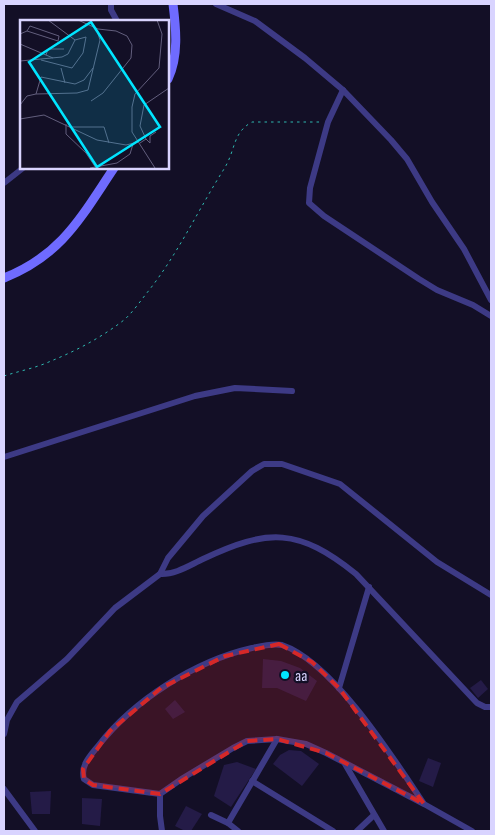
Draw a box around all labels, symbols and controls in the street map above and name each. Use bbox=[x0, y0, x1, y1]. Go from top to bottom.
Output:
inset map bbox=[20, 20, 169, 169]
place label: aa bbox=[295, 667, 307, 686]
marker: aa bbox=[279, 669, 291, 681]

